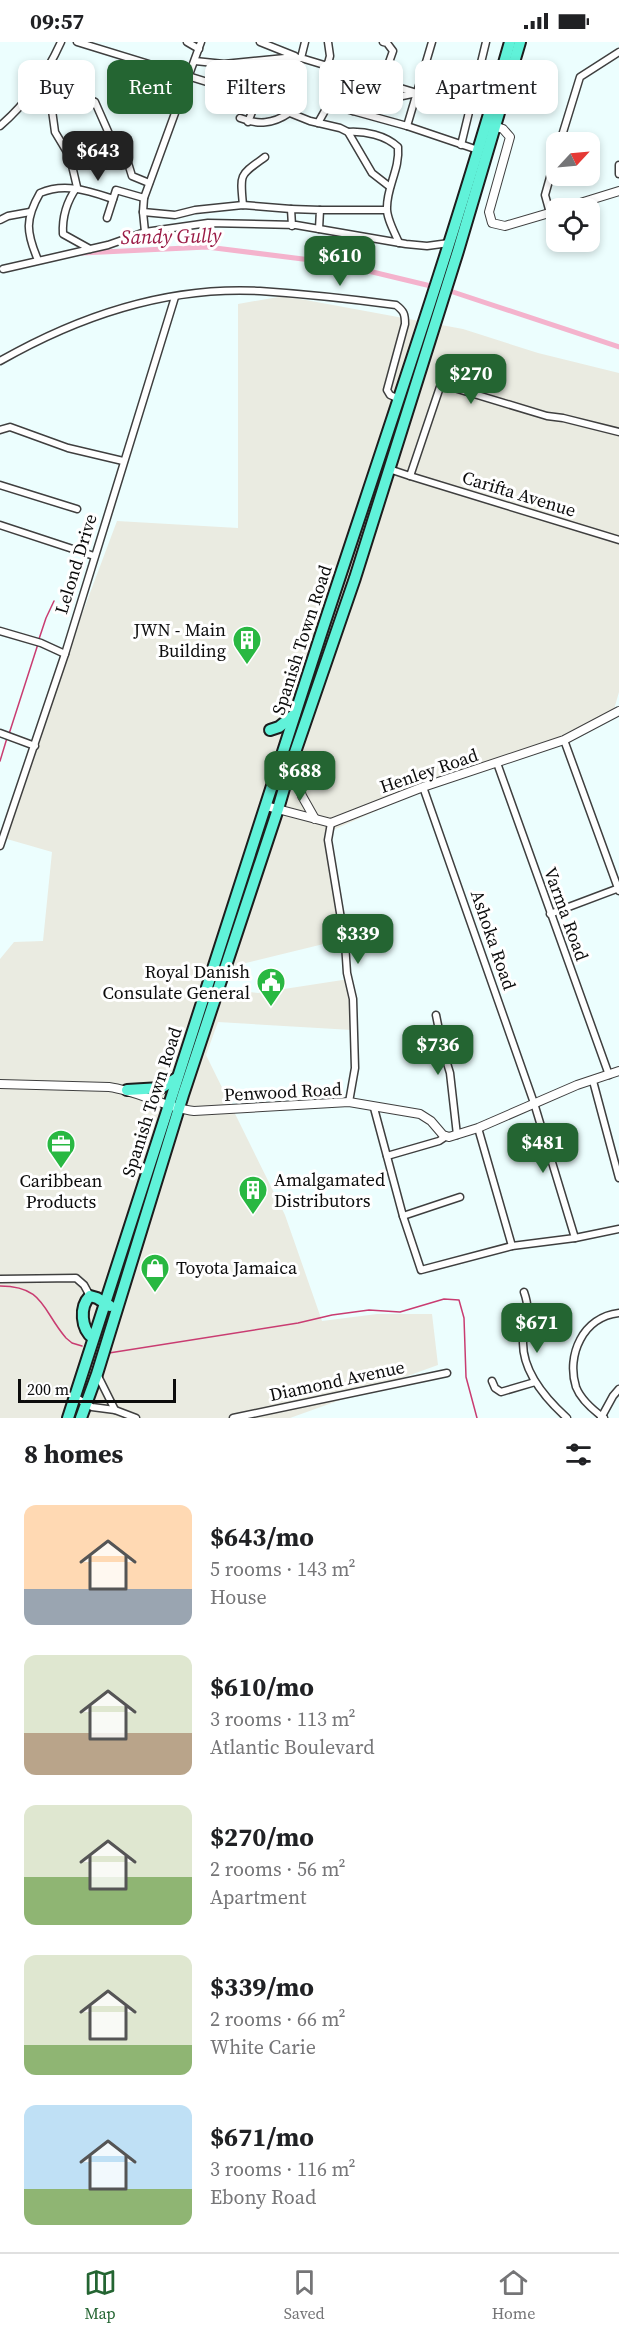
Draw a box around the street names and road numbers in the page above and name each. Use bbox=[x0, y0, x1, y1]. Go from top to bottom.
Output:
street label: Carifta Avenue bbox=[459, 464, 579, 523]
street label: Lelond Drive bbox=[48, 511, 103, 617]
street label: Spanish Town Road bbox=[265, 562, 338, 718]
street label: Henley Road bbox=[376, 742, 481, 799]
street label: Varma Road bbox=[538, 864, 595, 964]
street label: Ashoka Road bbox=[465, 887, 522, 993]
street label: Spanish Town Road bbox=[115, 1024, 188, 1180]
street label: Penwood Road bbox=[223, 1076, 343, 1107]
street label: Diamond Avenue bbox=[267, 1354, 407, 1407]

